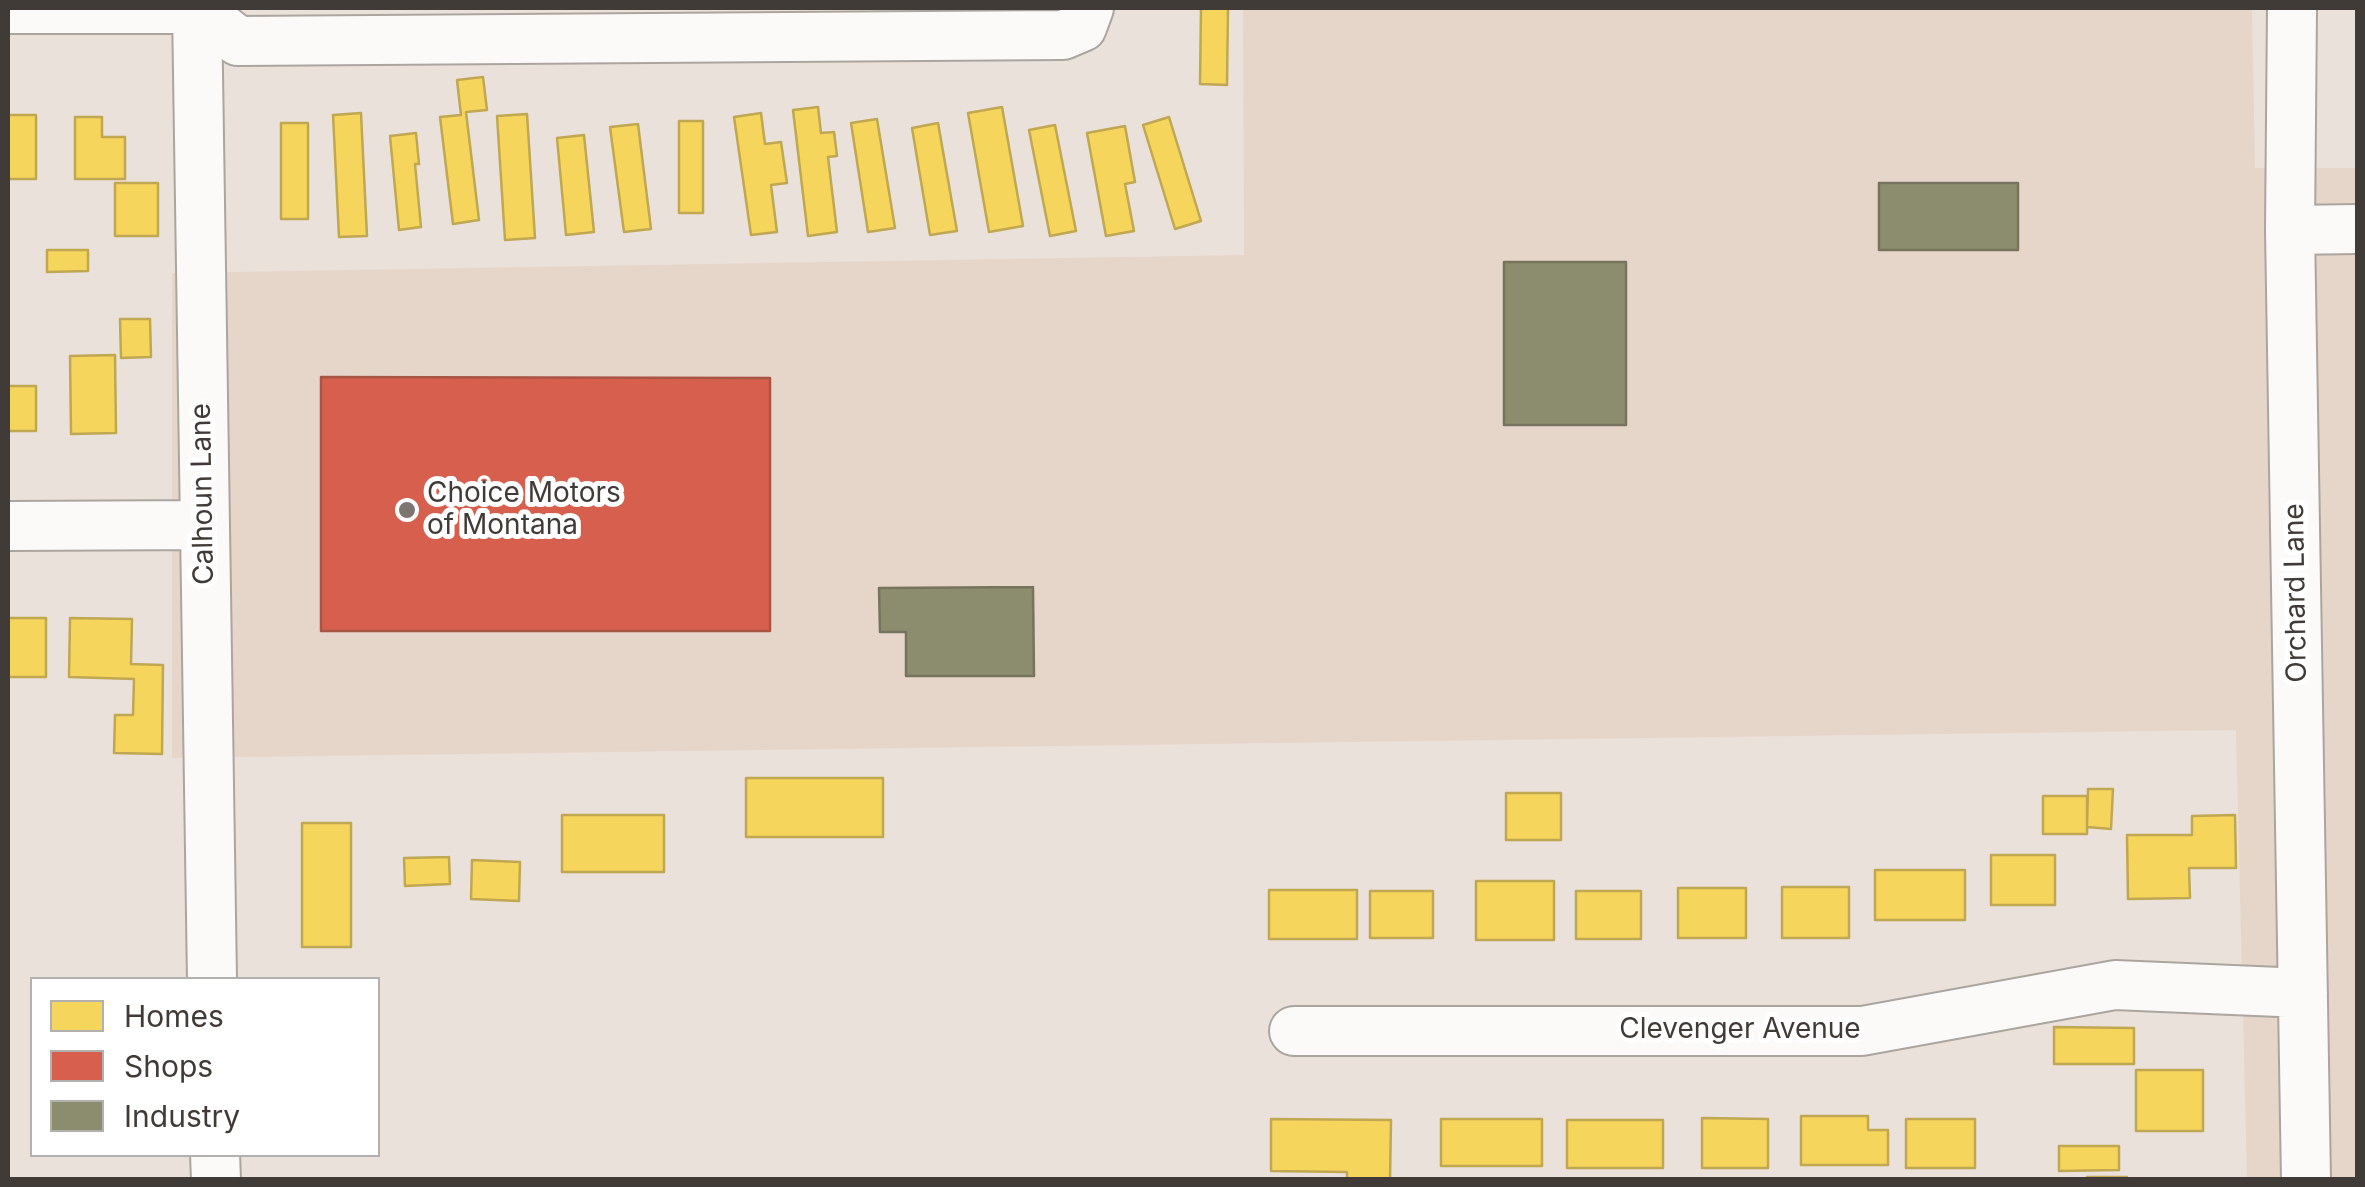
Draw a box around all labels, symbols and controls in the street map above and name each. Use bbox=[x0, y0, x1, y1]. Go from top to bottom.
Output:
street label: Calhoun Lane bbox=[185, 403, 221, 585]
place label: Choice Motors of Montana bbox=[427, 477, 621, 543]
marker: Choice Motors of Montana bbox=[396, 499, 418, 521]
street label: Orchard Lane bbox=[2278, 503, 2314, 683]
legend bbox=[30, 977, 380, 1157]
text: Homes bbox=[124, 998, 224, 1034]
street label: Clevenger Avenue bbox=[1619, 1013, 1861, 1047]
text: Shops bbox=[124, 1048, 213, 1084]
text: Industry bbox=[124, 1098, 240, 1134]

